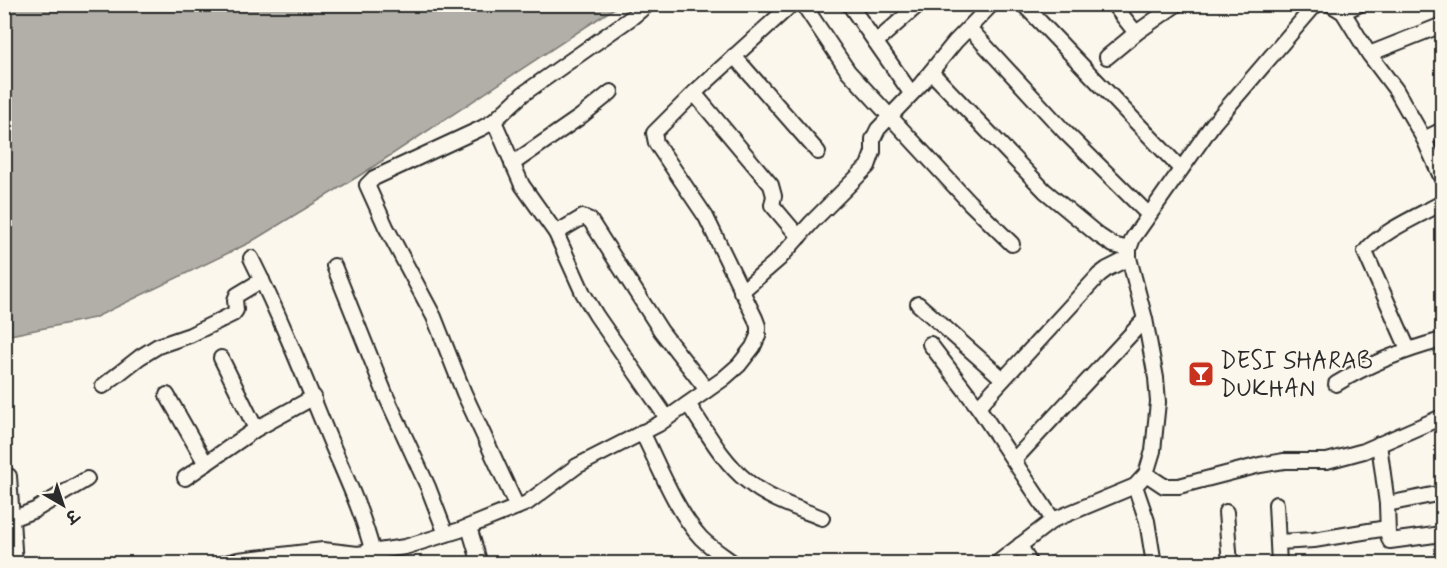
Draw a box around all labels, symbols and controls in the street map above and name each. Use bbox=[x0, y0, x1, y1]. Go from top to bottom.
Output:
place label: DESI SHARAB DUKHAN bbox=[1220, 346, 1373, 405]
bar icon: DESI SHARAB DUKHAN bbox=[1186, 359, 1216, 389]
north arrow bbox=[33, 475, 93, 535]
text: उ bbox=[60, 503, 84, 528]

